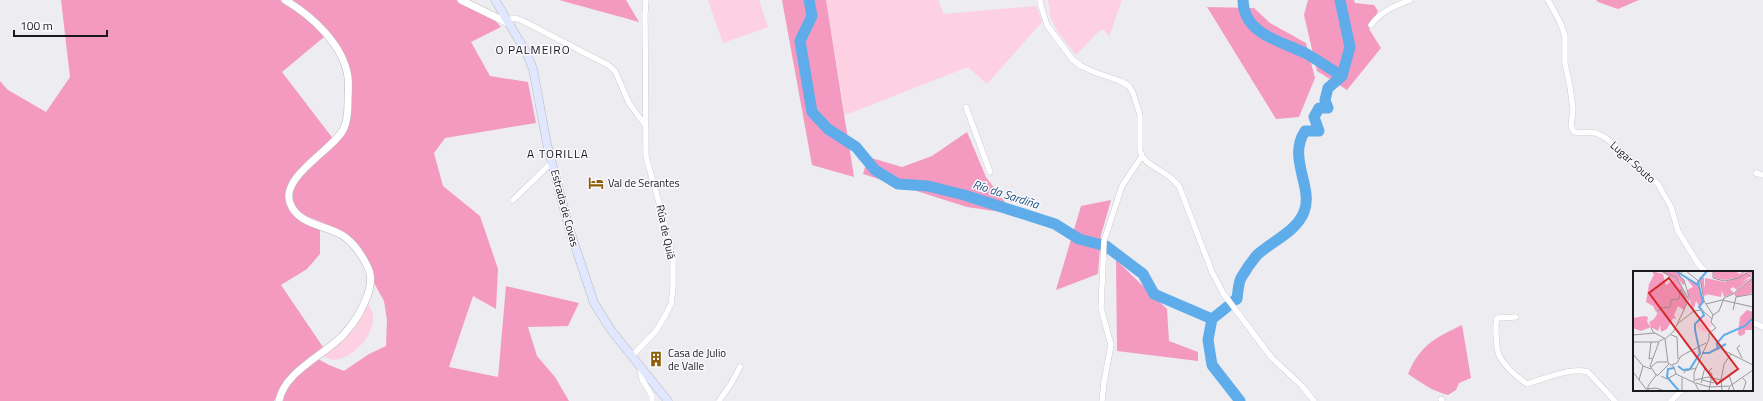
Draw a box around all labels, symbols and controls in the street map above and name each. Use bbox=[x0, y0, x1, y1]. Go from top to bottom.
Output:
scale bar bbox=[14, 12, 107, 38]
text: 100 m bbox=[20, 16, 53, 35]
district label: O PALMEIRO bbox=[495, 40, 571, 59]
street label: Lugar Souto bbox=[1607, 137, 1659, 187]
district label: A TORILLA bbox=[527, 144, 589, 163]
street label: Estrada de Covas bbox=[547, 168, 583, 248]
hotel icon: Val de Serantes bbox=[587, 174, 605, 192]
water label: Río da Sardiña bbox=[970, 174, 1042, 214]
place label: Val de Serantes bbox=[608, 175, 680, 191]
street label: Rúa de Quiá bbox=[652, 203, 680, 261]
inset map bbox=[1633, 271, 1753, 391]
place label: Casa de Julio de Valle bbox=[668, 345, 726, 374]
building icon: Casa de Julio de Valle bbox=[647, 350, 665, 368]

